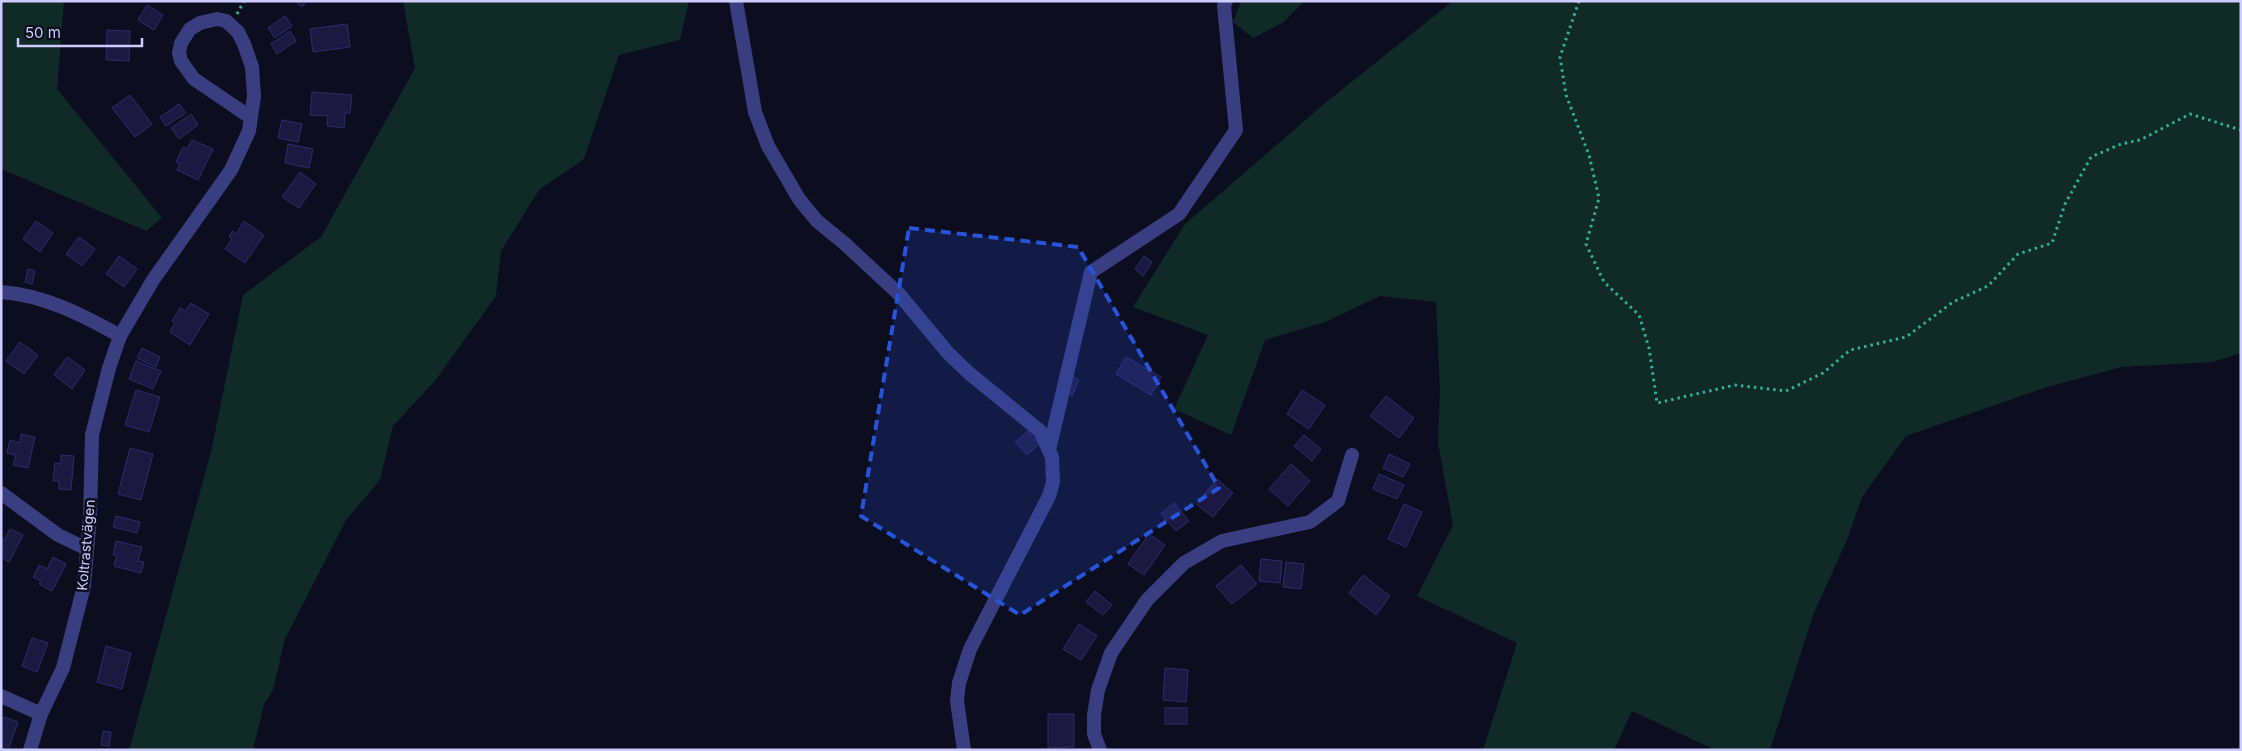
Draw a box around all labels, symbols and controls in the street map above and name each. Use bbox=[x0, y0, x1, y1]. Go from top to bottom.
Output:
scale bar bbox=[18, 15, 141, 47]
text: 50 m bbox=[25, 23, 61, 42]
street label: Koltrastvägen bbox=[73, 499, 98, 591]

